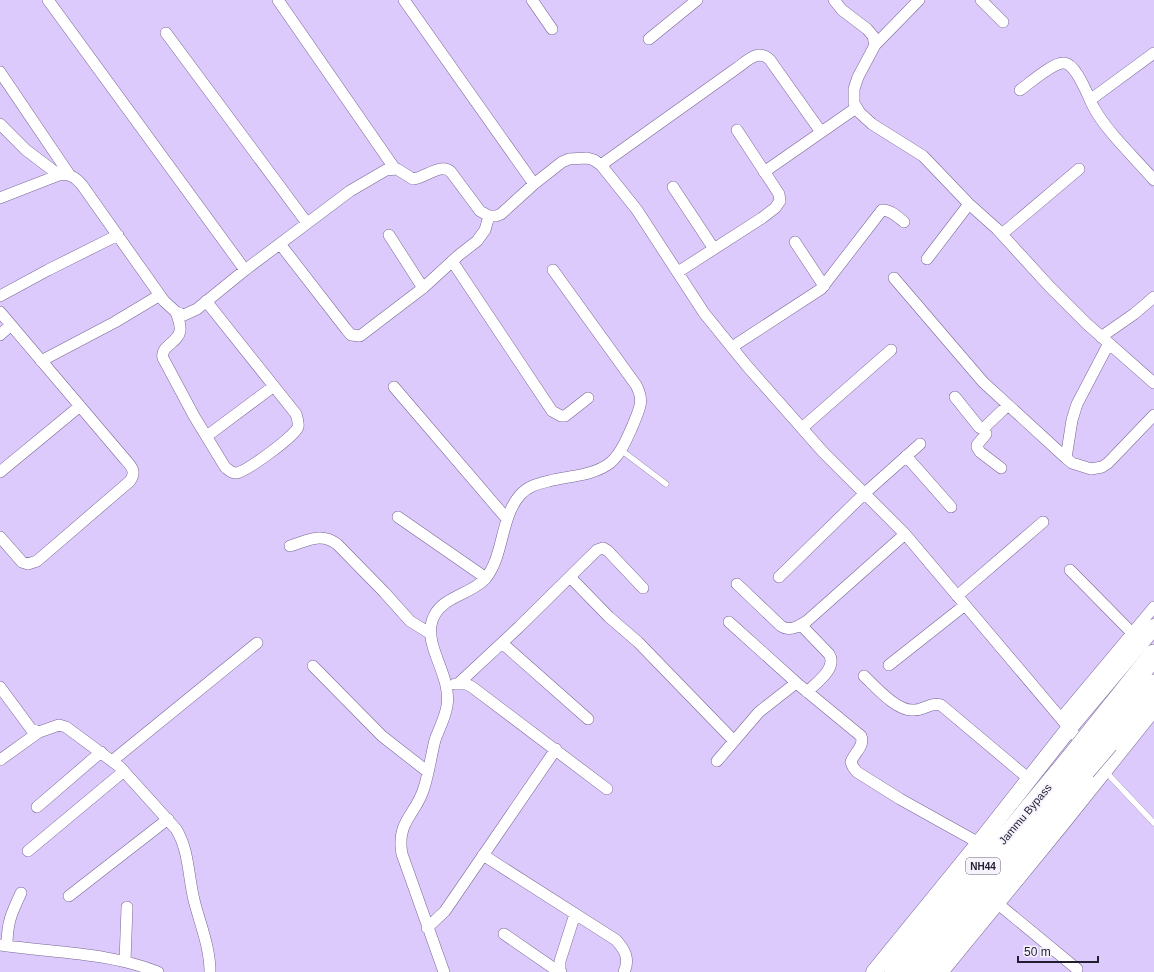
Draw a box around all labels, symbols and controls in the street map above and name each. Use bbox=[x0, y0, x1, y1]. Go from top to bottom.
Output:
street label: Jammu Bypass bbox=[996, 781, 1054, 847]
road number: NH44 bbox=[966, 858, 1000, 874]
scale bar bbox=[1018, 938, 1098, 964]
text: 50 m bbox=[1024, 945, 1051, 959]

